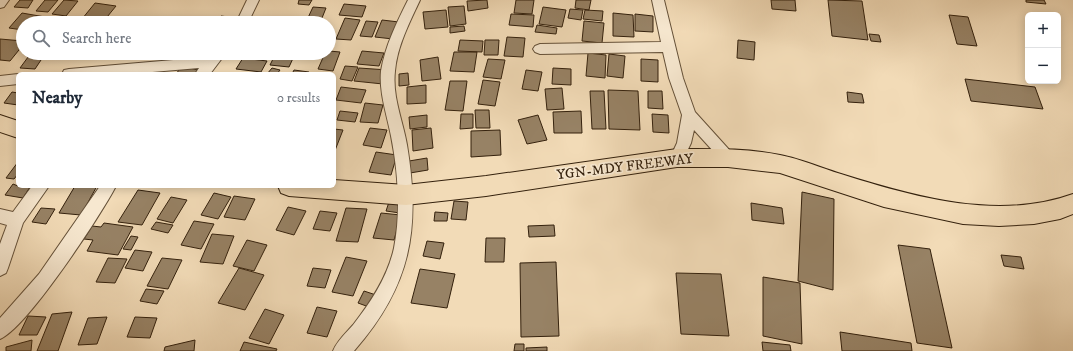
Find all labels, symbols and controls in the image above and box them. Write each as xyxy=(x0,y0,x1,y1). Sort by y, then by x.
map controls xyxy=(1025,12,1061,84)
button: + xyxy=(1025,12,1061,48)
search box xyxy=(16,16,336,60)
icon: search xyxy=(30,27,52,49)
text: Search here xyxy=(62,29,131,48)
button: − xyxy=(1025,48,1061,84)
text: Nearby xyxy=(32,87,82,109)
text: 0 results xyxy=(277,90,320,106)
street label: YGN-MDY FREEWAY xyxy=(556,150,695,184)

